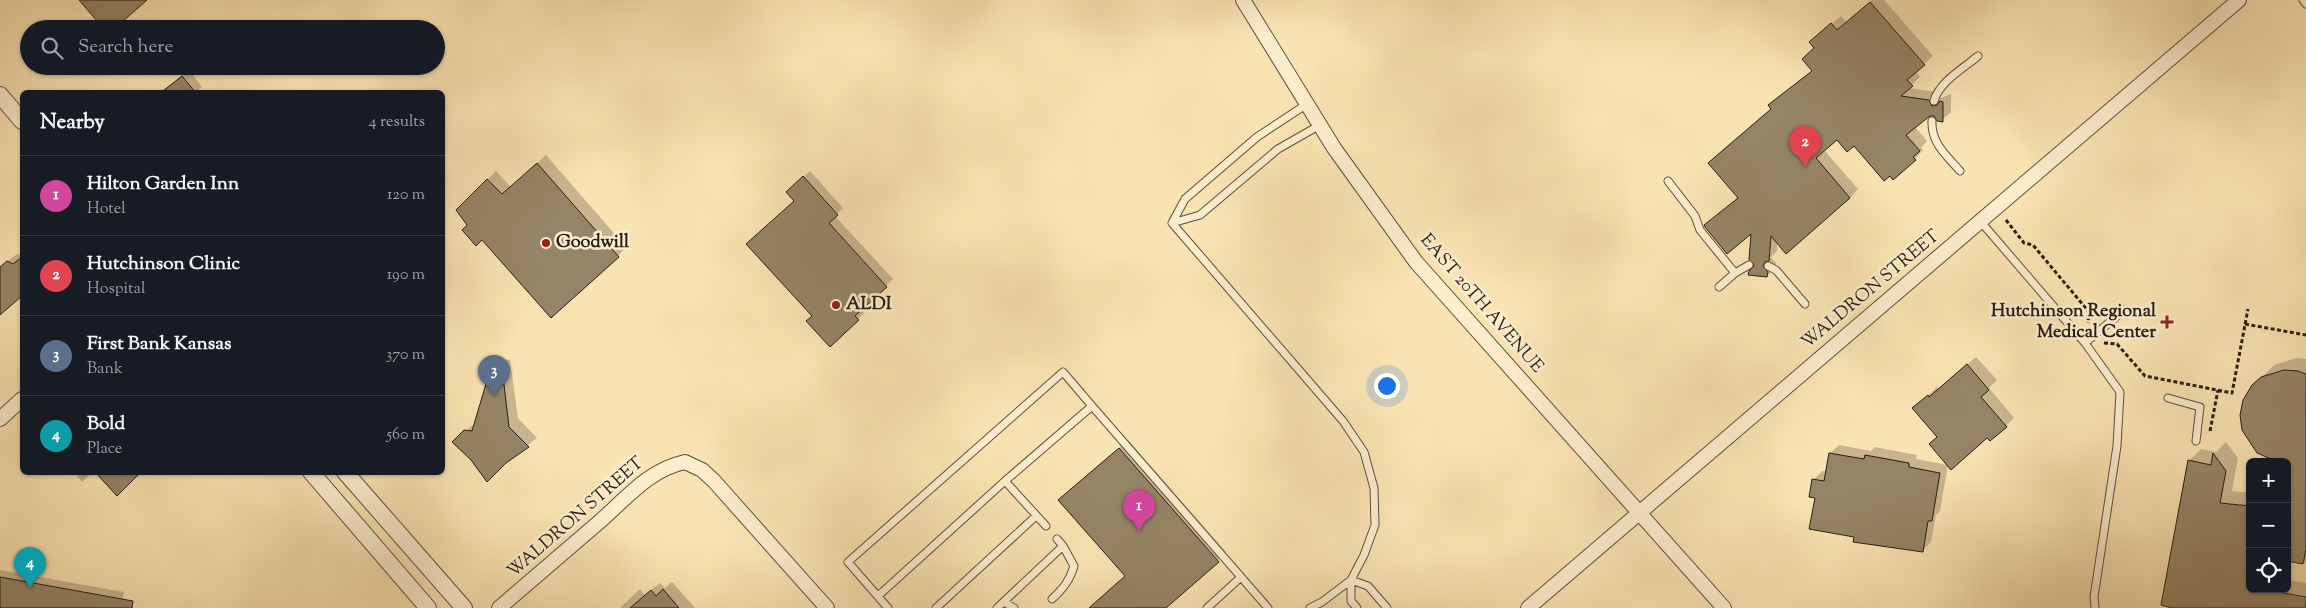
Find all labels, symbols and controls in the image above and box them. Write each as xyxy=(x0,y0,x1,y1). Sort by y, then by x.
search box xyxy=(20,20,445,75)
icon: search xyxy=(38,34,66,62)
text: Search here xyxy=(78,34,173,61)
text: Nearby xyxy=(40,108,105,138)
text: 4 results xyxy=(369,111,425,134)
pin: 2 xyxy=(1789,126,1821,167)
text: Hilton Garden Inn xyxy=(87,171,239,198)
text: 1 xyxy=(53,184,59,207)
text: 120 m xyxy=(387,184,425,207)
text: Hotel xyxy=(87,198,126,221)
street label: WALDRON STREET xyxy=(1796,224,1946,356)
street label: EAST 20TH AVENUE xyxy=(1413,229,1549,379)
place label: Goodwill xyxy=(556,230,630,256)
marker: Goodwill xyxy=(540,237,552,249)
text: Hutchinson Clinic xyxy=(87,251,240,278)
text: 2 xyxy=(52,264,60,287)
text: 190 m xyxy=(387,264,425,287)
text: Hospital xyxy=(87,278,145,301)
place label: ALDI xyxy=(846,292,892,318)
marker: ALDI xyxy=(830,299,842,311)
place label: Hutchinson Regional Medical Center xyxy=(1991,299,2157,346)
marker: Hutchinson Regional Medical Center xyxy=(2160,315,2174,329)
text: First Bank Kansas xyxy=(87,331,231,358)
text: 3 xyxy=(53,344,59,367)
text: 370 m xyxy=(386,344,425,367)
pin: 3 xyxy=(478,355,510,396)
text: Bank xyxy=(87,358,123,381)
your location xyxy=(1374,373,1400,399)
text: Bold xyxy=(87,411,125,438)
text: 4 xyxy=(52,424,60,447)
text: 560 m xyxy=(386,424,425,447)
text: Place xyxy=(87,438,122,461)
street label: WALDRON STREET xyxy=(502,451,650,585)
map controls xyxy=(2246,458,2291,593)
button: + xyxy=(2246,458,2291,503)
pin: 1 xyxy=(1123,490,1155,531)
button: − xyxy=(2246,503,2291,548)
pin: 4 xyxy=(14,547,46,588)
button: locate xyxy=(2246,548,2291,593)

